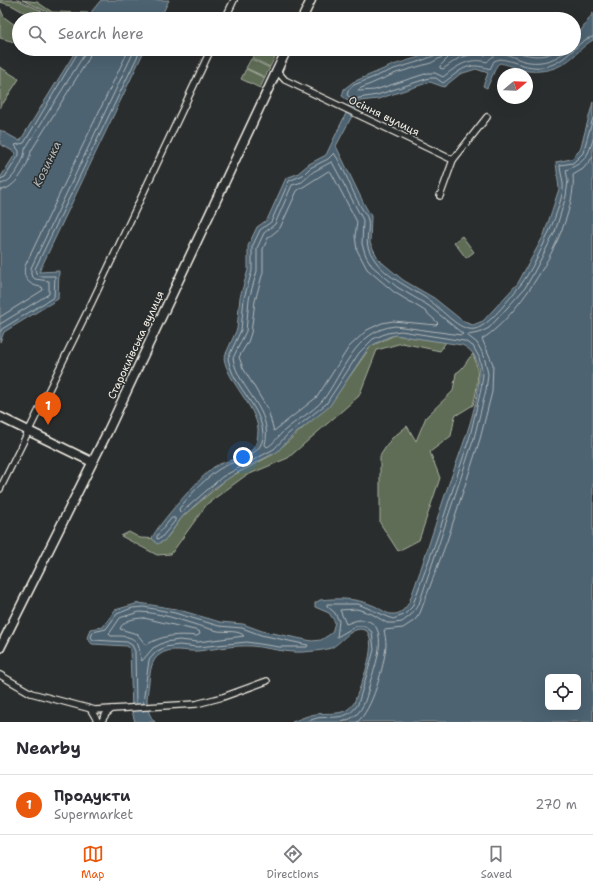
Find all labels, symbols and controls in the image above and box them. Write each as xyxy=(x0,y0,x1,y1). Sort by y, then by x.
search box xyxy=(12,12,581,56)
icon: search xyxy=(26,23,48,45)
text: Search here xyxy=(58,24,144,44)
north arrow xyxy=(497,68,533,104)
street label: Осіння вулиця xyxy=(346,92,422,140)
water label: Козинка xyxy=(29,138,65,190)
street label: Старокиївська вулиця xyxy=(104,288,168,402)
pin: 1 xyxy=(35,392,61,425)
your location xyxy=(233,447,253,467)
map controls xyxy=(545,674,581,710)
button: locate xyxy=(545,674,581,710)
text: Nearby xyxy=(16,737,81,759)
text: Продукти xyxy=(54,786,130,806)
text: 1 xyxy=(26,796,32,813)
text: 270 m xyxy=(535,796,577,813)
text: Supermarket xyxy=(54,806,133,823)
tab: Map xyxy=(81,843,105,882)
tab: Directions xyxy=(266,843,319,882)
tab: Saved xyxy=(481,843,512,882)

